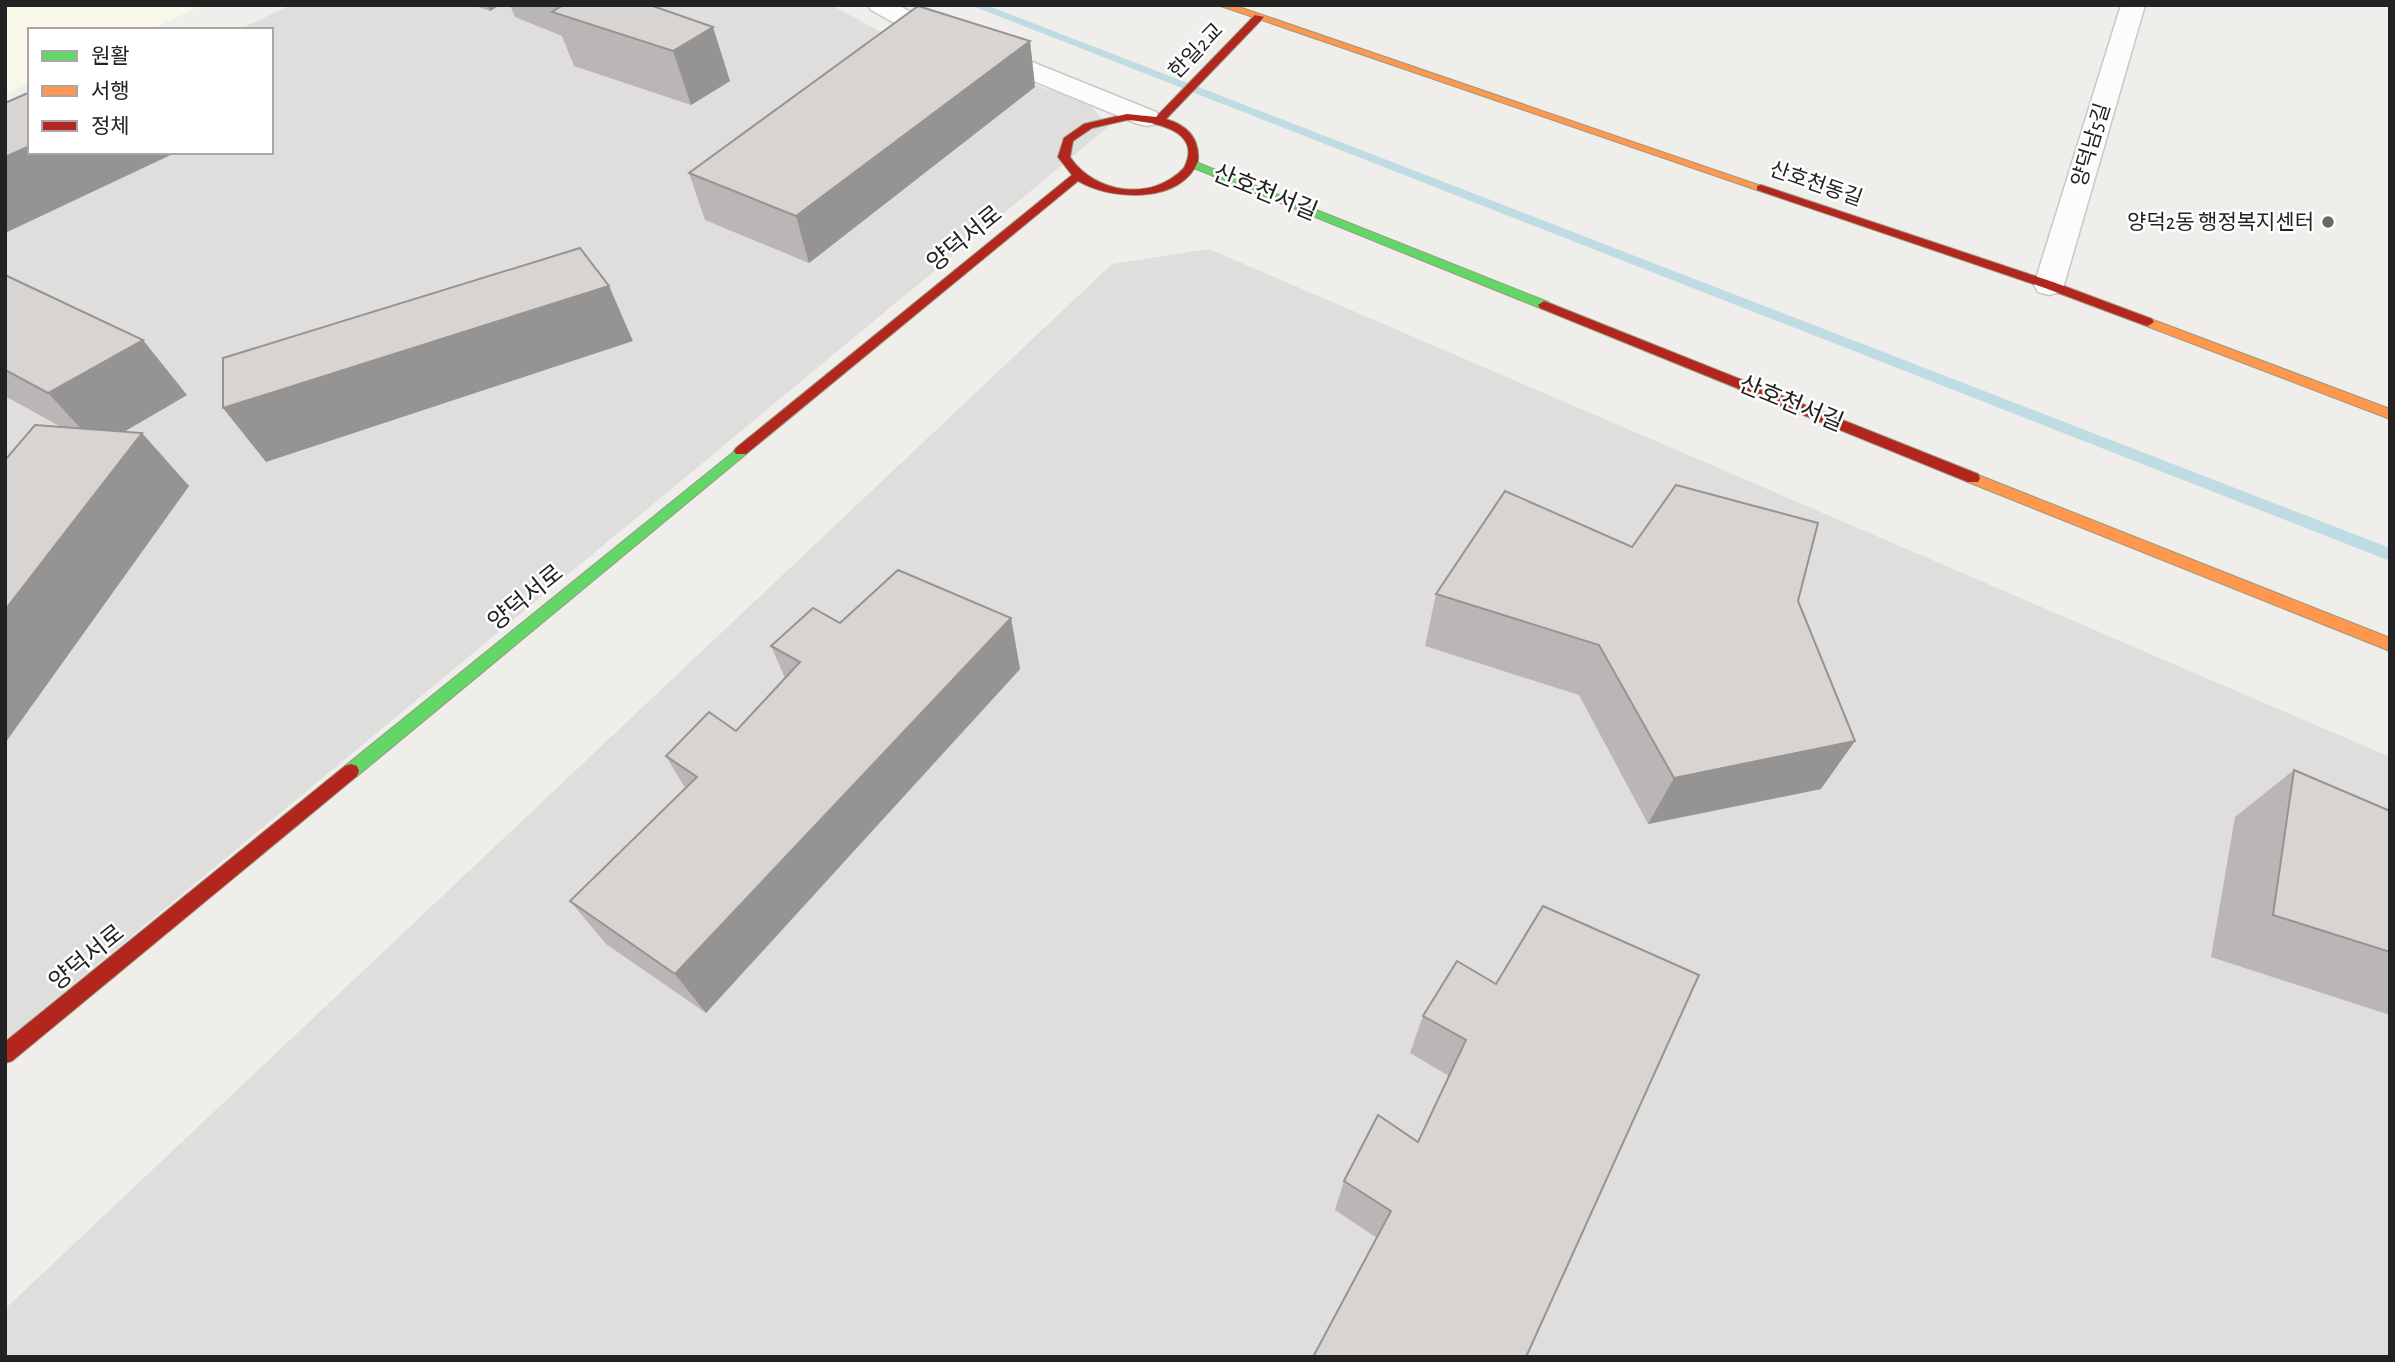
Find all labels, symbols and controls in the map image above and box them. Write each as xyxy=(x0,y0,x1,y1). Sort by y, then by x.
street label: 한일2교 xyxy=(1164,19,1227,83)
legend xyxy=(28,28,273,154)
text: 원활 xyxy=(91,45,130,67)
text: 서행 xyxy=(91,80,130,102)
street label: 양덕남5길 xyxy=(2067,100,2114,189)
text: 정체 xyxy=(91,115,130,137)
street label: 산호천동길 xyxy=(1767,157,1865,210)
street label: 산호천서길 xyxy=(1209,160,1321,225)
street label: 양덕서로 xyxy=(922,201,1007,276)
place label: 양덕2동 행정복지센터 xyxy=(2127,211,2314,233)
marker: 양덕2동 행정복지센터 xyxy=(2320,214,2336,230)
street label: 산호천서길 xyxy=(1735,371,1847,436)
street label: 양덕서로 xyxy=(483,560,568,635)
street label: 양덕서로 xyxy=(44,920,129,995)

